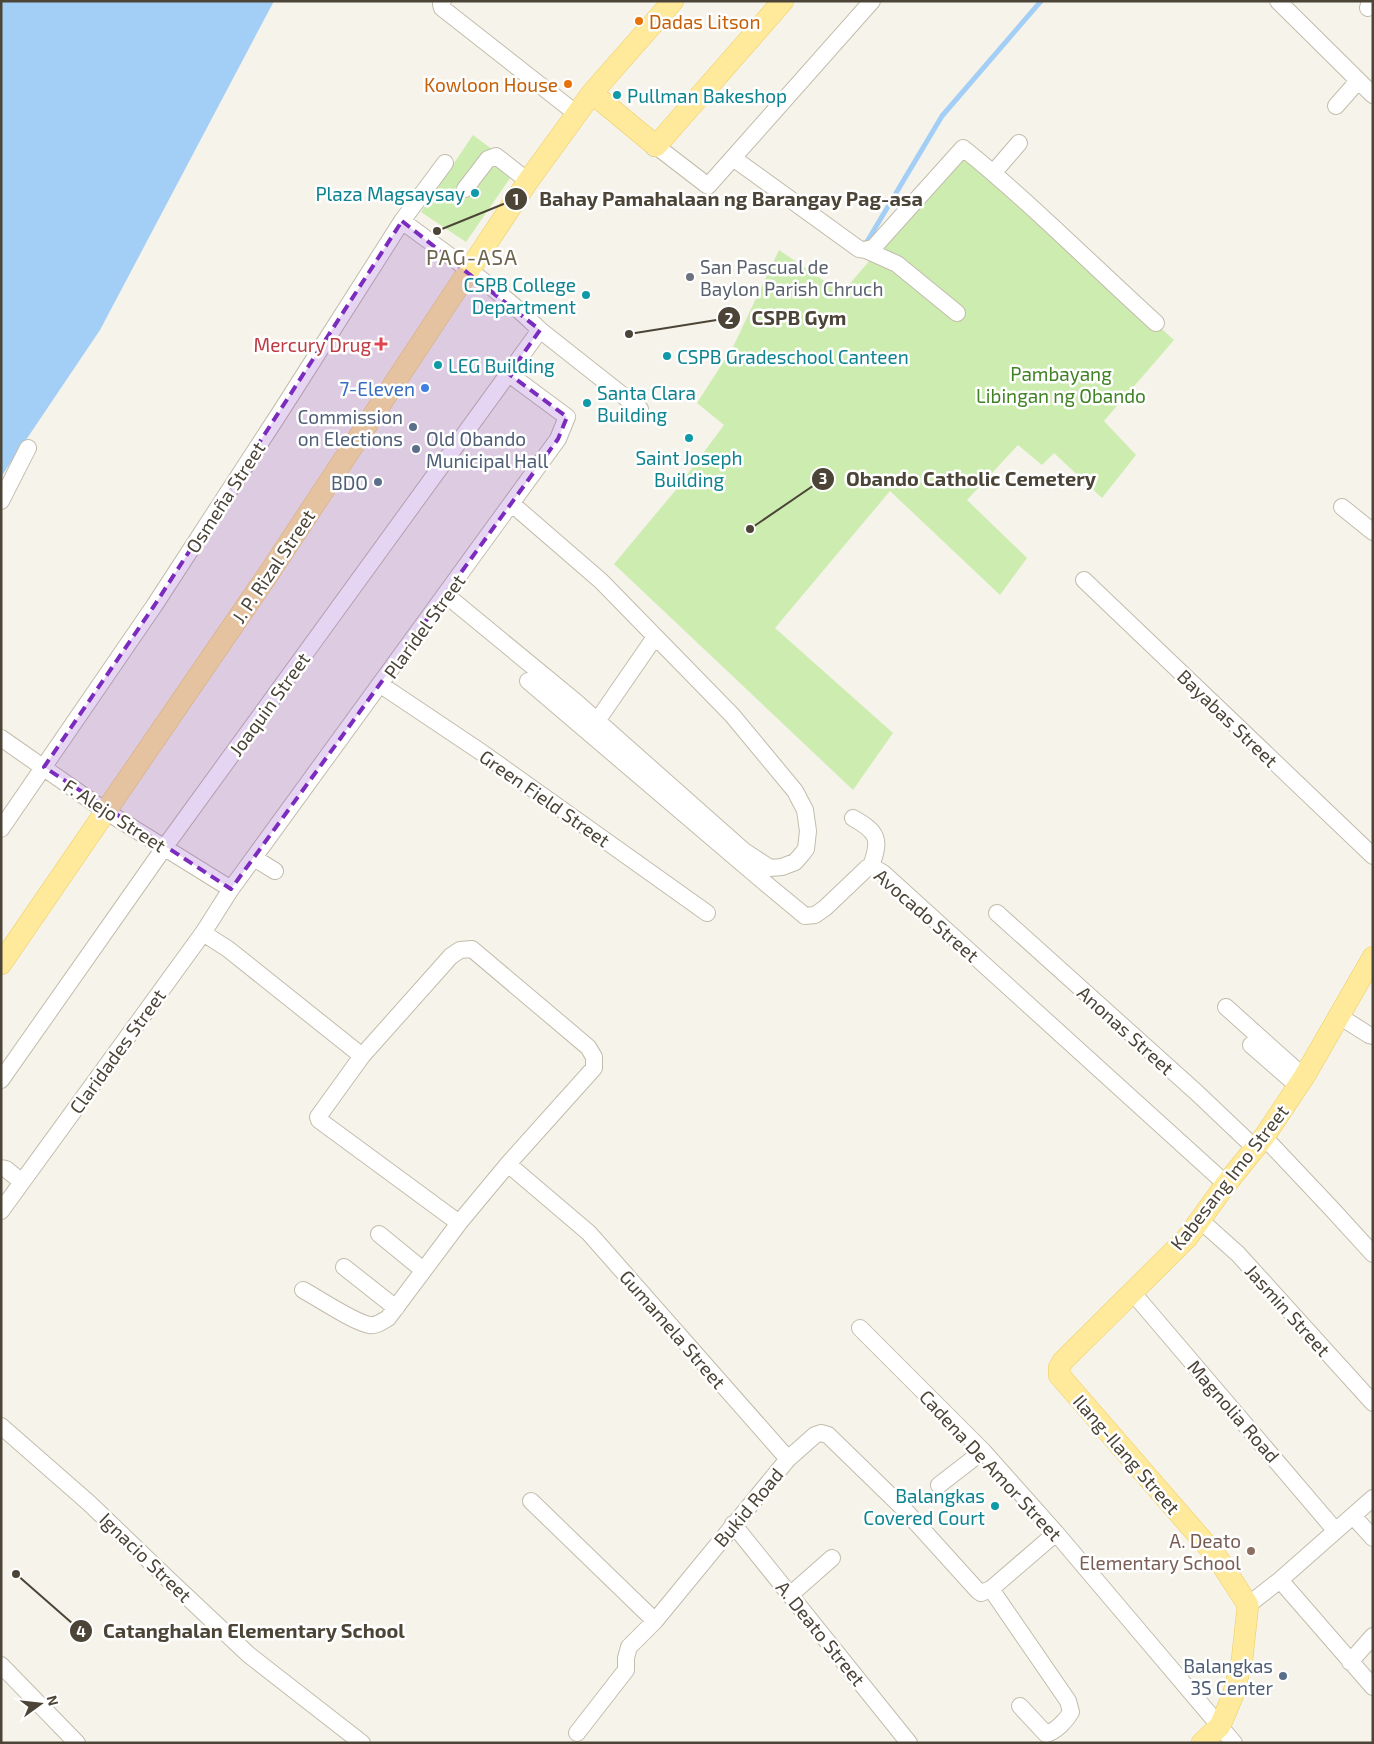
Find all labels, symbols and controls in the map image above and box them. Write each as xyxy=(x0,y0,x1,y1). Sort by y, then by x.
place label: Dadas Litson xyxy=(649,10,760,33)
marker: Dadas Litson xyxy=(633,15,645,27)
place label: Kowloon House xyxy=(424,73,558,96)
marker: Kowloon House xyxy=(562,78,574,90)
place label: Pullman Bakeshop xyxy=(627,84,787,107)
marker: Pullman Bakeshop xyxy=(611,89,623,101)
place label: Plaza Magsaysay xyxy=(315,182,465,205)
callout: Bahay Pamahalaan ng Barangay Pag-asa xyxy=(504,182,933,217)
text: Bahay Pamahalaan ng Barangay Pag-asa xyxy=(539,186,923,211)
marker: Plaza Magsaysay xyxy=(469,187,481,199)
text: 1 xyxy=(513,190,519,208)
district label: PAG-ASA xyxy=(426,244,518,269)
place label: San Pascual de Baylon Parish Chruch xyxy=(700,255,883,300)
marker: San Pascual de Baylon Parish Chruch xyxy=(684,271,696,283)
place label: CSPB College Department xyxy=(463,273,576,318)
marker: CSPB College Department xyxy=(580,289,592,301)
callout: CSPB Gym xyxy=(716,301,856,336)
text: CSPB Gym xyxy=(752,305,846,330)
text: 2 xyxy=(725,309,734,327)
place label: Mercury Drug xyxy=(253,333,371,356)
marker: Mercury Drug xyxy=(375,338,387,350)
place label: CSPB Gradeschool Canteen xyxy=(677,345,909,368)
marker: CSPB Gradeschool Canteen xyxy=(661,350,673,362)
place label: LEG Building xyxy=(448,354,555,377)
marker: LEG Building xyxy=(432,359,444,371)
park label: Pambayang Libingan ng Obando xyxy=(976,362,1146,407)
place label: 7-Eleven xyxy=(340,377,415,400)
place label: Santa Clara Building xyxy=(597,381,696,426)
marker: 7-Eleven xyxy=(419,382,431,394)
marker: Santa Clara Building xyxy=(581,397,593,409)
place label: Commission on Elections xyxy=(298,405,403,450)
marker: Commission on Elections xyxy=(407,421,419,433)
place label: Old Obando Municipal Hall xyxy=(426,427,549,472)
marker: Saint Joseph Building xyxy=(683,432,695,444)
street label: Osmeña Street xyxy=(181,437,269,557)
marker: Old Obando Municipal Hall xyxy=(410,443,422,455)
place label: Saint Joseph Building xyxy=(635,446,743,491)
callout: Obando Catholic Cemetery xyxy=(811,462,1106,497)
text: Obando Catholic Cemetery xyxy=(846,466,1097,491)
text: 3 xyxy=(819,469,827,487)
place label: BDO xyxy=(331,471,368,494)
marker: BDO xyxy=(372,476,384,488)
street label: J. P. Rizal Street xyxy=(227,505,319,627)
street label: Plaridel Street xyxy=(379,570,469,682)
street label: Joaquin Street xyxy=(224,648,314,760)
street label: Bayabas Street xyxy=(1173,664,1283,772)
street label: Green Field Street xyxy=(475,744,615,852)
street label: F. Alejo Street xyxy=(60,773,170,857)
street label: Avocado Street xyxy=(870,863,984,967)
street label: Anonas Street xyxy=(1073,981,1179,1079)
street label: Claridades Street xyxy=(64,984,170,1118)
street label: Kabesang Imo Street xyxy=(1165,1100,1293,1254)
street label: Jasmin Street xyxy=(1241,1259,1335,1361)
street label: Gumamela Street xyxy=(615,1265,731,1393)
street label: Magnolia Road xyxy=(1183,1355,1285,1467)
street label: Cadena De Amor Street xyxy=(915,1385,1067,1545)
street label: Ilang-Ilang Street xyxy=(1069,1389,1185,1519)
street label: Bukid Road xyxy=(708,1463,788,1551)
place label: Balangkas Covered Court xyxy=(863,1484,985,1529)
marker: Balangkas Covered Court xyxy=(989,1500,1001,1512)
street label: Ignacio Street xyxy=(95,1507,197,1607)
place label: A. Deato Elementary School xyxy=(1079,1529,1241,1574)
marker: A. Deato Elementary School xyxy=(1245,1545,1257,1557)
street label: A. Deato Street xyxy=(772,1576,870,1690)
callout: Catanghalan Elementary School xyxy=(68,1614,415,1649)
text: Catanghalan Elementary School xyxy=(103,1618,405,1643)
text: 4 xyxy=(76,1622,86,1640)
place label: Balangkas 3S Center xyxy=(1183,1654,1273,1699)
marker: Balangkas 3S Center xyxy=(1277,1670,1289,1682)
north arrow xyxy=(15,1679,65,1729)
text: N xyxy=(44,1693,63,1708)

